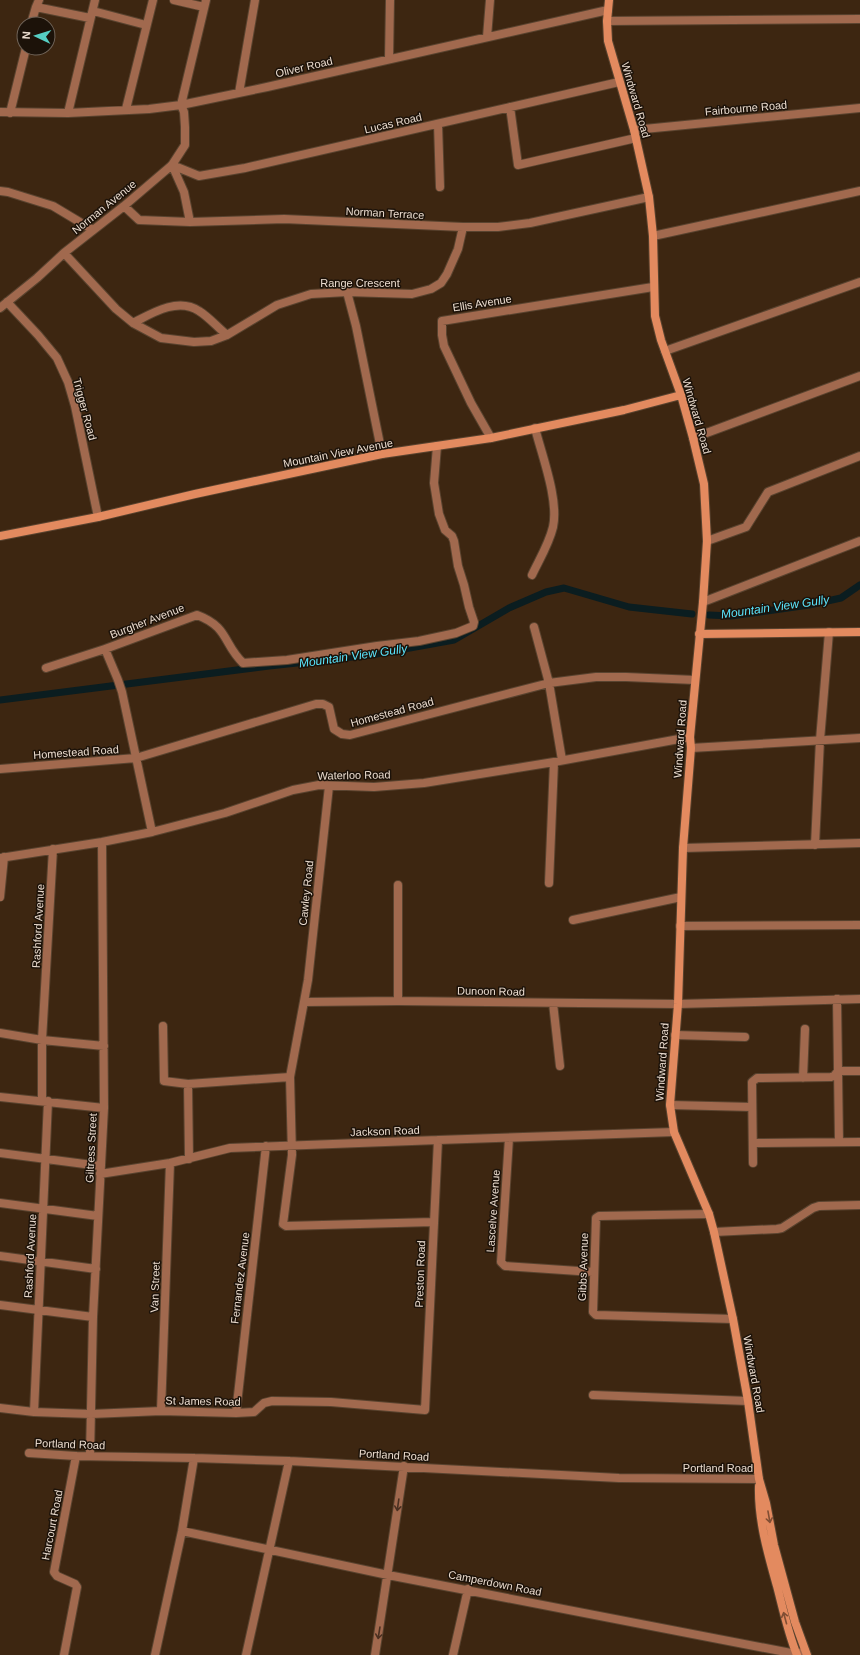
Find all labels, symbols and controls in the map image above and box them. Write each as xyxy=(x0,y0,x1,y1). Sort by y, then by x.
north arrow xyxy=(16,16,56,56)
text: N xyxy=(20,31,32,40)
street label: Oliver Road xyxy=(274,55,334,79)
street label: Windward Road xyxy=(619,61,653,139)
street label: Fairbourne Road xyxy=(704,98,788,118)
street label: Lucas Road xyxy=(363,111,423,135)
street label: Norman Avenue xyxy=(70,178,138,236)
street label: Norman Terrace xyxy=(345,205,425,221)
street label: Range Crescent xyxy=(320,277,400,289)
street label: Ellis Avenue xyxy=(452,292,512,314)
street label: Trigger Road xyxy=(71,377,99,441)
street label: Windward Road xyxy=(680,377,714,455)
street label: Mountain View Avenue xyxy=(282,436,394,470)
water label: Mountain View Gully xyxy=(720,592,831,622)
street label: Burgher Avenue xyxy=(108,601,186,641)
water label: Mountain View Gully xyxy=(298,641,409,671)
street label: Homestead Road xyxy=(349,695,435,729)
street label: Windward Road xyxy=(671,700,689,778)
street label: Homestead Road xyxy=(33,743,119,761)
street label: Waterloo Road xyxy=(317,768,391,782)
street label: Cawley Road xyxy=(297,860,315,926)
street label: Rashford Avenue xyxy=(30,884,46,968)
street label: Dunoon Road xyxy=(457,984,525,998)
street label: Windward Road xyxy=(653,1023,671,1101)
street label: Giltress Street xyxy=(83,1113,99,1183)
street label: Jackson Road xyxy=(350,1124,420,1138)
street label: Lascelve Avenue xyxy=(484,1169,502,1253)
street label: Rashford Avenue xyxy=(22,1214,38,1298)
street label: Fernandez Avenue xyxy=(228,1232,252,1324)
street label: Gibbs Avenue xyxy=(576,1233,590,1301)
street label: Preston Road xyxy=(413,1240,427,1308)
street label: Van Street xyxy=(148,1261,162,1313)
street label: Windward Road xyxy=(741,1334,767,1414)
street label: St James Road xyxy=(165,1394,241,1408)
street label: Portland Road xyxy=(35,1437,105,1451)
street label: Portland Road xyxy=(359,1447,429,1463)
street label: Portland Road xyxy=(683,1462,753,1474)
street label: Harcourt Road xyxy=(39,1489,65,1561)
one-way arrow xyxy=(394,1498,402,1511)
one-way arrow xyxy=(765,1510,773,1523)
street label: Camperdown Road xyxy=(447,1568,543,1598)
one-way arrow xyxy=(781,1612,788,1625)
one-way arrow xyxy=(374,1626,382,1639)

